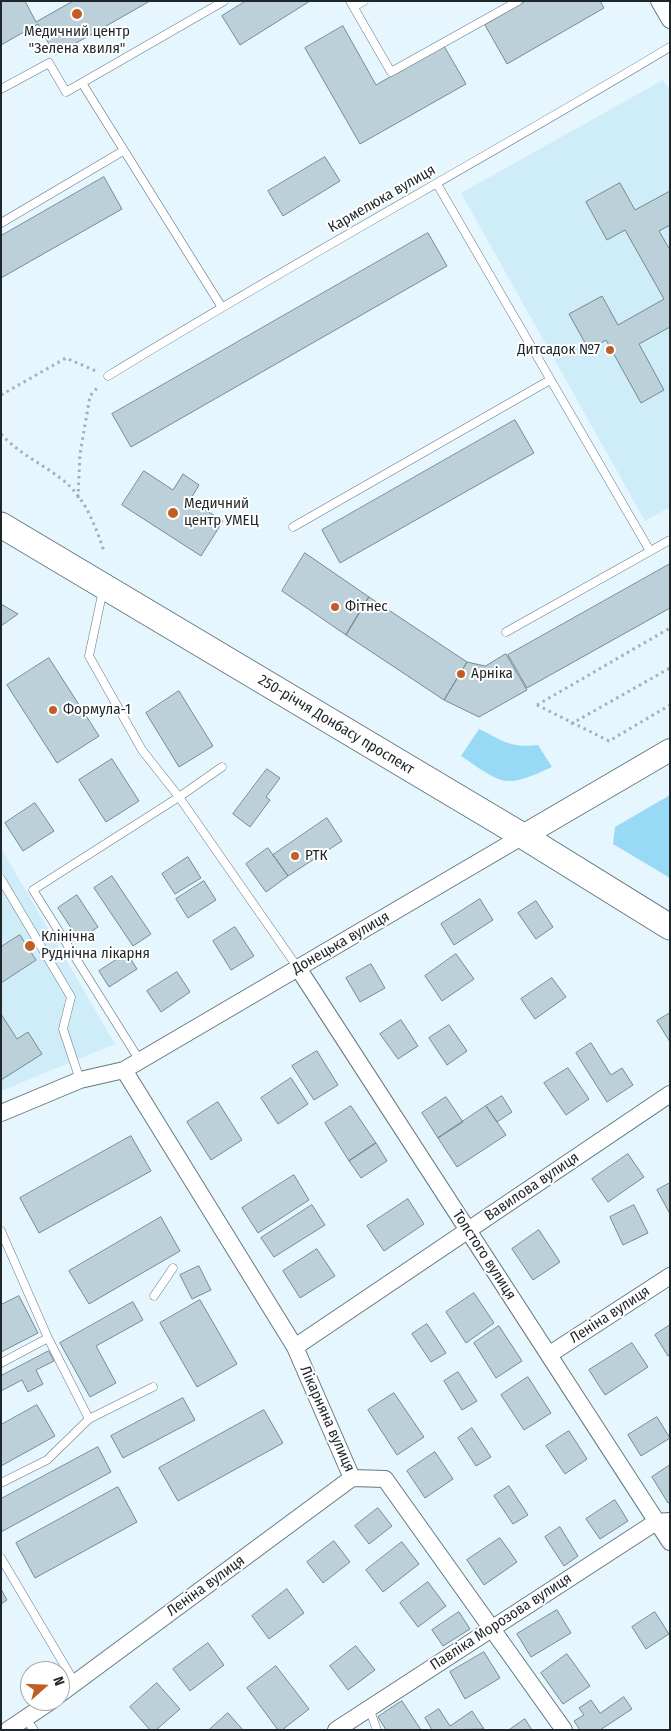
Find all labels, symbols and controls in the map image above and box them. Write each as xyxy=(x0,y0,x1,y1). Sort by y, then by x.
marker: Медичний центр "Зелена хвиля" xyxy=(70,7,84,21)
place label: Медичний центр "Зелена хвиля" xyxy=(24,23,130,58)
street label: Кармелюка вулиця xyxy=(325,161,439,237)
place label: Дитсадок №7 xyxy=(517,341,600,359)
marker: Дитсадок №7 xyxy=(604,344,616,356)
place label: Медичний центр УМЕЦ xyxy=(184,495,259,530)
marker: Медичний центр УМЕЦ xyxy=(166,506,180,520)
place label: Фітнес xyxy=(345,598,388,616)
marker: Фітнес xyxy=(329,601,341,613)
place label: Арніка xyxy=(471,665,513,683)
marker: Арніка xyxy=(455,668,467,680)
street label: 250-річчя Донбасу проспект xyxy=(255,671,417,779)
place label: Формула-1 xyxy=(63,701,131,719)
marker: Формула-1 xyxy=(47,704,59,716)
place label: РТК xyxy=(305,847,327,865)
marker: РТК xyxy=(289,850,301,862)
street label: Донецька вулиця xyxy=(289,908,393,978)
place label: Клінічна Руднічна лікарня xyxy=(41,928,150,963)
marker: Клінічна Руднічна лікарня xyxy=(23,939,37,953)
street label: Вавилова вулиця xyxy=(481,1149,583,1225)
street label: Толстого вулиця xyxy=(448,1207,520,1303)
street label: Леніна вулиця xyxy=(567,1282,653,1348)
street label: Лікарняна вулиця xyxy=(296,1363,358,1475)
street label: Леніна вулиця xyxy=(164,1552,248,1620)
street label: Павліка Морозова вулиця xyxy=(427,1570,575,1674)
north arrow xyxy=(20,1661,70,1711)
text: N xyxy=(49,1674,68,1688)

